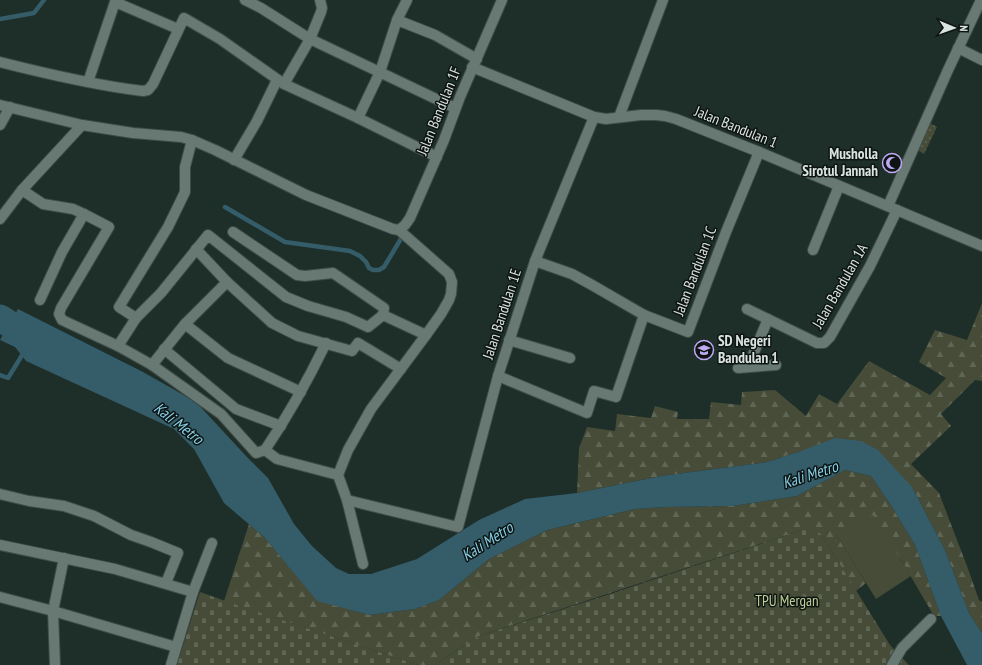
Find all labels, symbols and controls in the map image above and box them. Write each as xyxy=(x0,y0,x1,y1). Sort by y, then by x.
north arrow xyxy=(934,8,974,48)
text: N xyxy=(957,25,971,32)
street label: Jalan Bandulan 1F xyxy=(412,64,465,159)
street label: Jalan Bandulan 1 xyxy=(691,101,780,152)
place label: Musholla Sirotul Jannah xyxy=(802,144,878,180)
mosque icon: Musholla Sirotul Jannah xyxy=(881,152,903,174)
street label: Jalan Bandulan 1C xyxy=(668,223,720,319)
street label: Jalan Bandulan 1A xyxy=(807,239,872,332)
street label: Jalan Bandulan 1E xyxy=(478,266,525,362)
place label: SD Negeri Bandulan 1 xyxy=(718,331,778,367)
school or university icon: SD Negeri Bandulan 1 xyxy=(693,339,715,361)
water label: Kali Metro xyxy=(150,398,208,449)
water label: Kali Metro xyxy=(780,455,841,492)
water label: Kali Metro xyxy=(458,516,517,565)
park label: TPU Mergan xyxy=(755,591,819,610)

